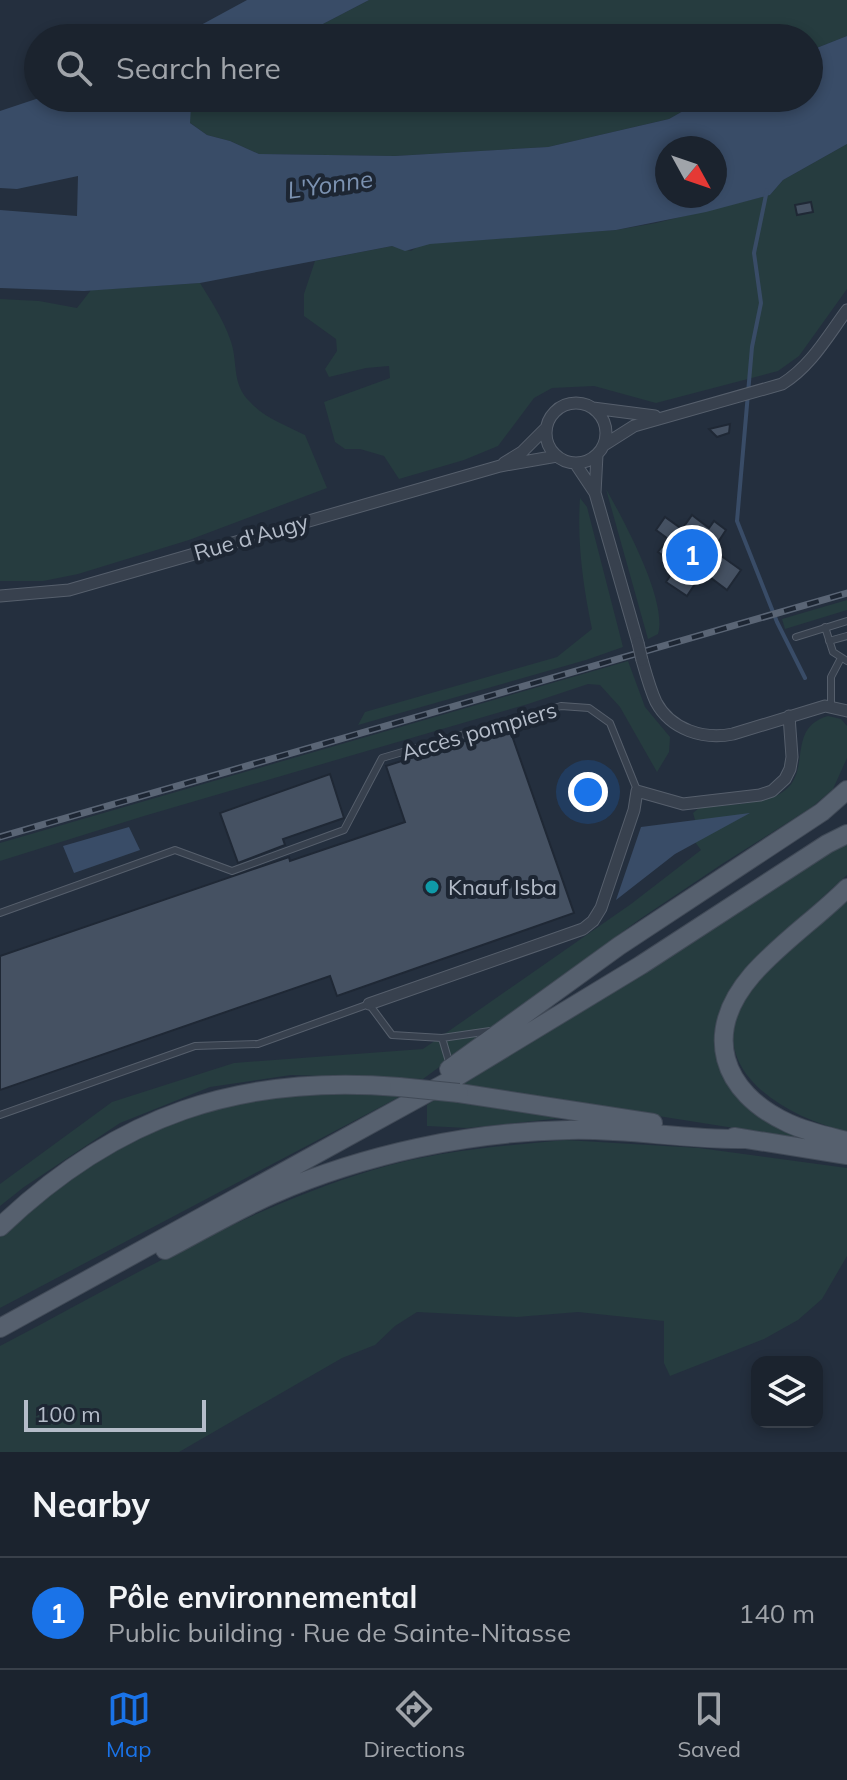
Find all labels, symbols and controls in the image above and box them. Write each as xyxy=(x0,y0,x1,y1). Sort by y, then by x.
search box xyxy=(24,24,823,112)
icon: search xyxy=(52,46,96,90)
text: Search here xyxy=(116,49,281,87)
north arrow xyxy=(655,136,727,208)
water label: L'Yonne xyxy=(285,163,375,205)
street label: Rue d'Augy xyxy=(191,507,312,567)
pin: 1 xyxy=(666,525,718,585)
street label: Accès pompiers xyxy=(398,695,560,767)
your location xyxy=(568,772,608,812)
place label: Knauf Isba xyxy=(448,873,557,901)
marker: Knauf Isba xyxy=(423,878,441,896)
map controls xyxy=(751,1356,823,1428)
button: layers xyxy=(751,1356,823,1428)
scale bar xyxy=(24,1396,206,1432)
text: 100 m xyxy=(36,1400,101,1428)
text: Nearby xyxy=(32,1483,150,1526)
text: Pôle environnemental xyxy=(108,1578,417,1616)
text: 1 xyxy=(50,1597,66,1630)
text: 140 m xyxy=(739,1597,815,1630)
text: Public building · Rue de Sainte-Nitasse xyxy=(108,1616,571,1649)
tab: Map xyxy=(106,1687,151,1763)
tab: Directions xyxy=(364,1687,465,1763)
tab: Saved xyxy=(677,1687,741,1763)

